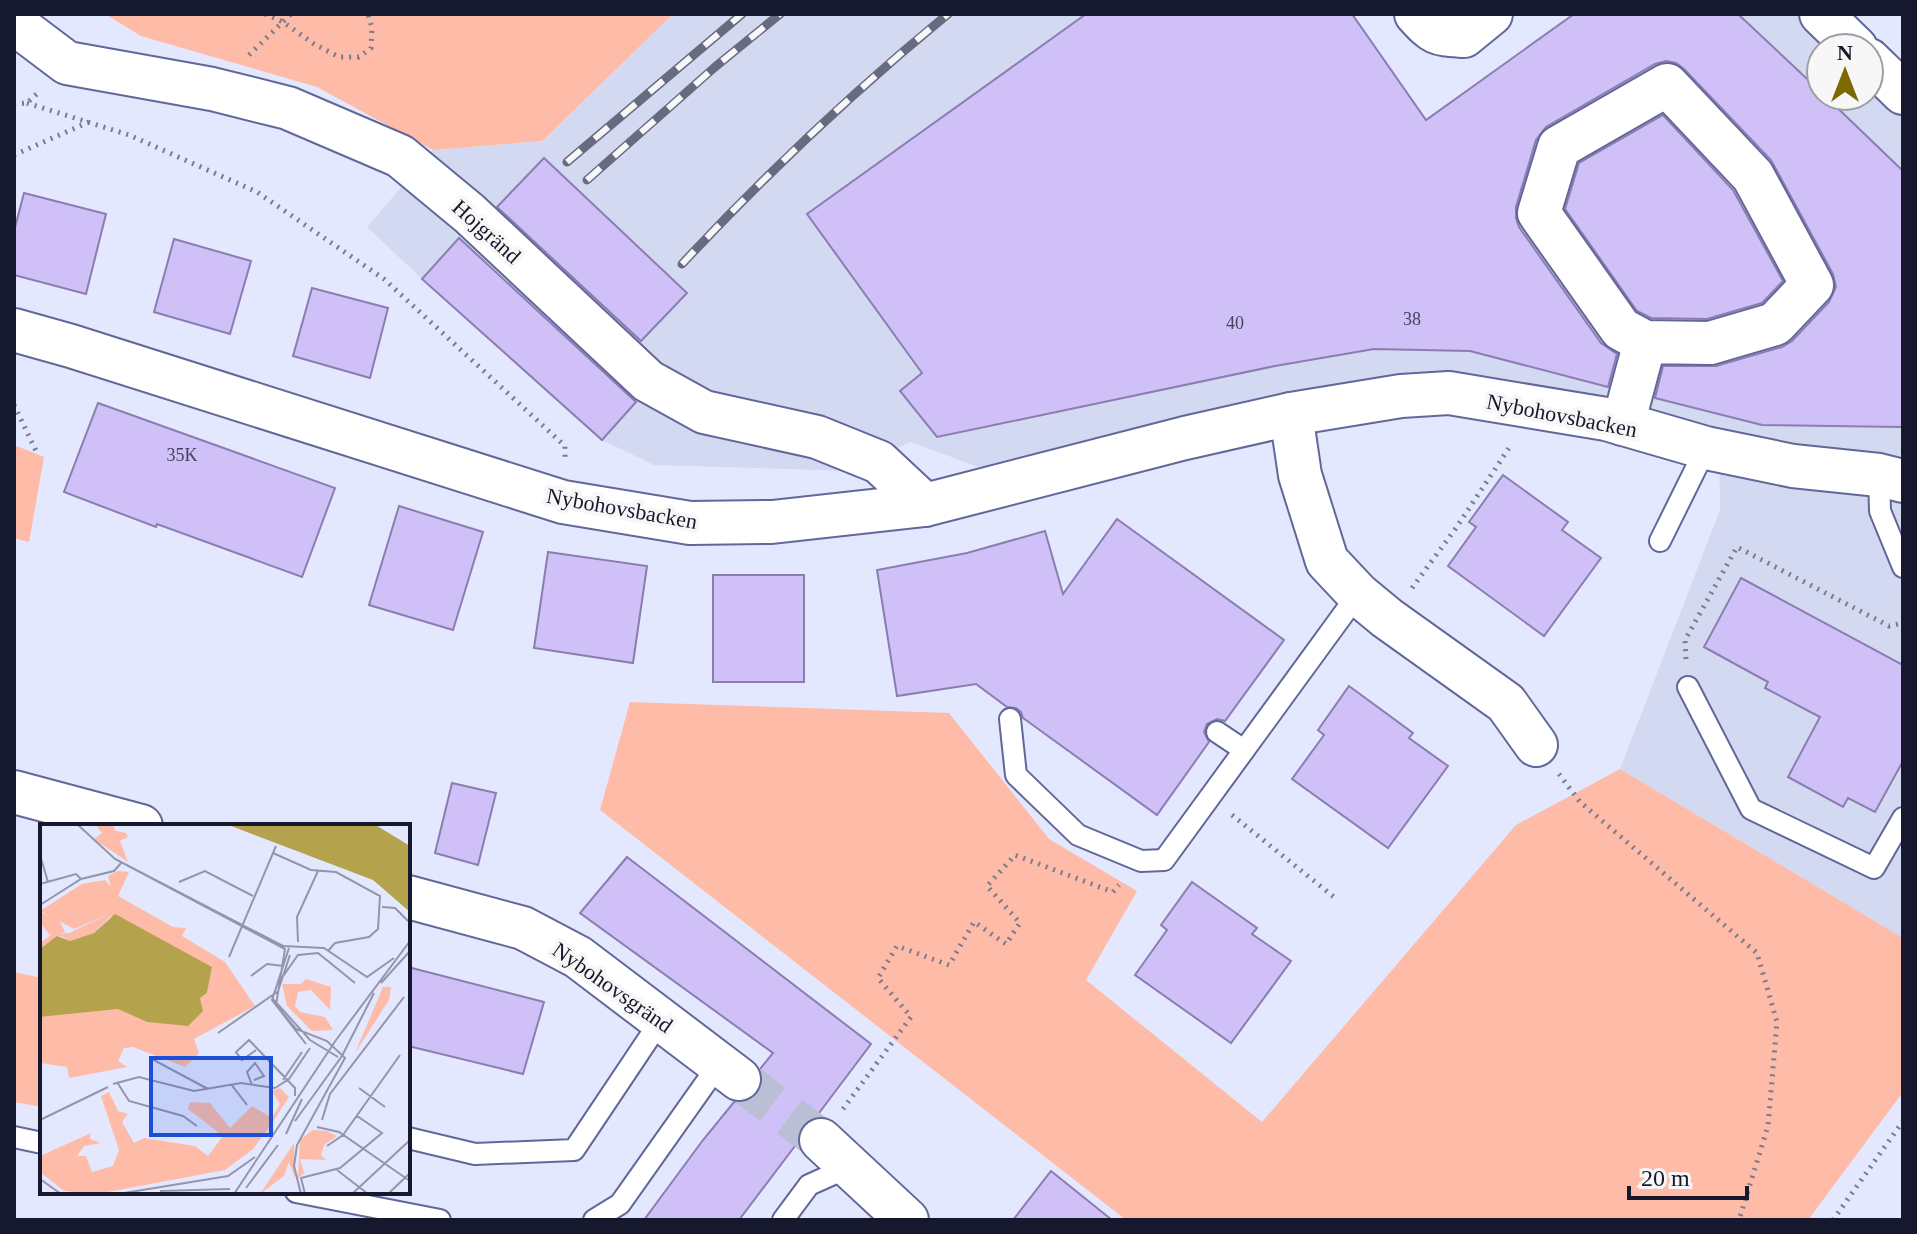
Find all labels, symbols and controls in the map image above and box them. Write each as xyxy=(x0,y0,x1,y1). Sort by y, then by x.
north arrow xyxy=(1805,32,1885,112)
text: N xyxy=(1837,40,1853,65)
street label: Hojgränd xyxy=(447,194,526,268)
house number: 38 xyxy=(1403,309,1421,329)
house number: 40 xyxy=(1226,313,1244,333)
street label: Nybohovsbacken xyxy=(1485,389,1639,442)
house number: 35K xyxy=(167,445,198,465)
street label: Nybohovsbacken xyxy=(545,483,699,534)
inset map xyxy=(40,824,410,1194)
street label: Nybohovsgränd xyxy=(548,937,677,1038)
scale bar xyxy=(1629,1150,1747,1200)
text: 20 m xyxy=(1641,1165,1690,1191)

